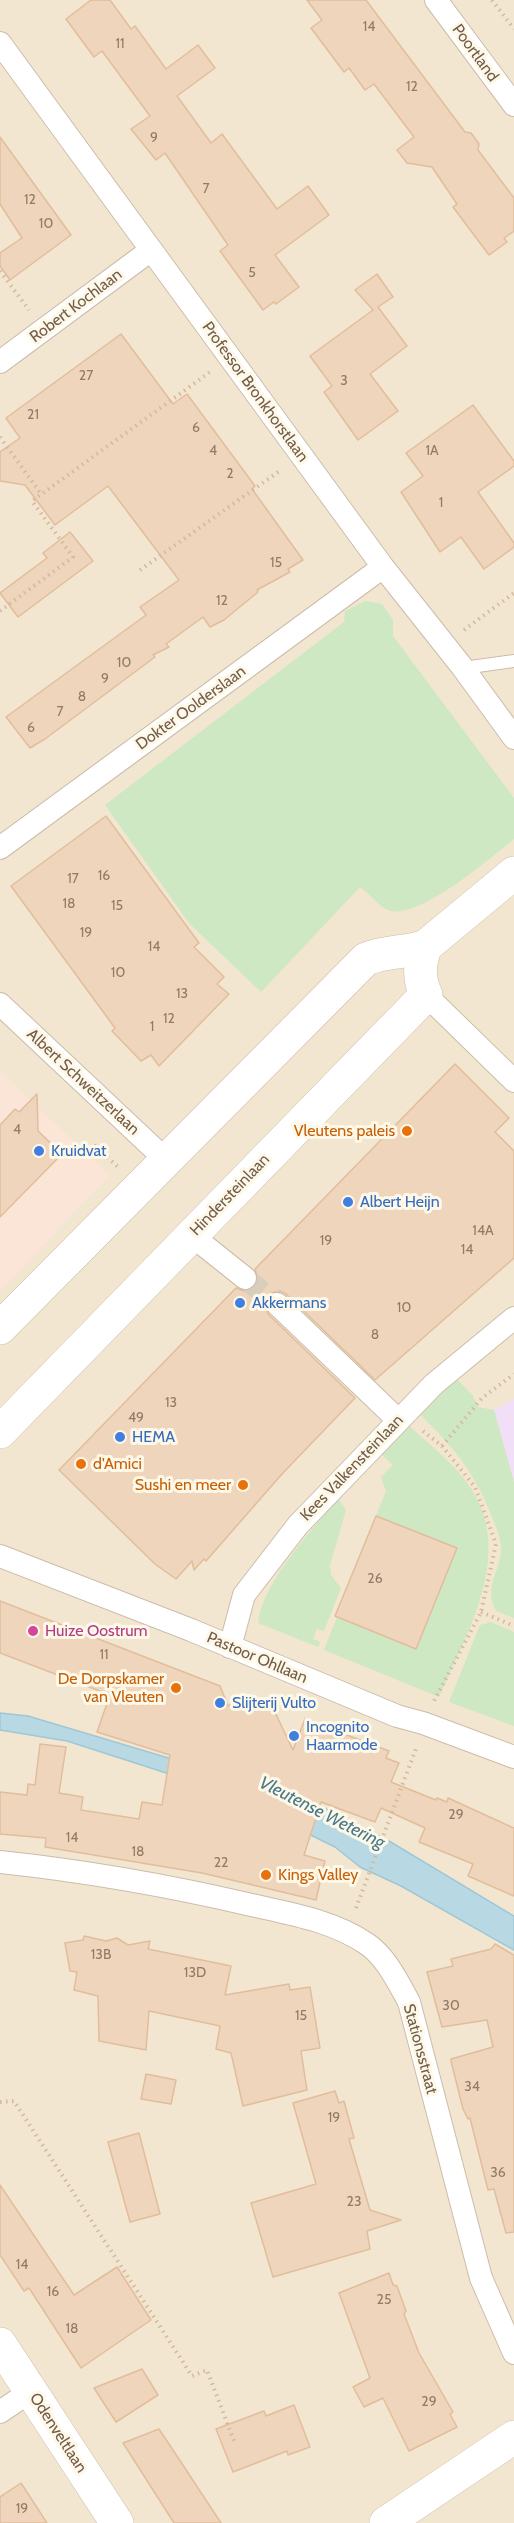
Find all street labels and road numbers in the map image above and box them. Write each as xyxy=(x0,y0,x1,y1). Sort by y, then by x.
street label: Poortland xyxy=(448,21,502,85)
street label: Robert Kochlaan xyxy=(26,265,126,347)
street label: Professor Bronkhorstlaan xyxy=(198,318,312,466)
street label: Dokter Oolderslaan xyxy=(132,662,250,754)
street label: Albert Schweitzerlaan xyxy=(23,1025,143,1139)
street label: Hindersteinlaan xyxy=(186,1150,274,1240)
street label: Kees Valkensteinlaan xyxy=(296,1411,408,1525)
street label: Pastoor Ohllaan xyxy=(204,1628,310,1688)
street label: Stationsstraat xyxy=(399,2002,441,2096)
street label: Odenveltlaan xyxy=(25,2390,91,2476)

